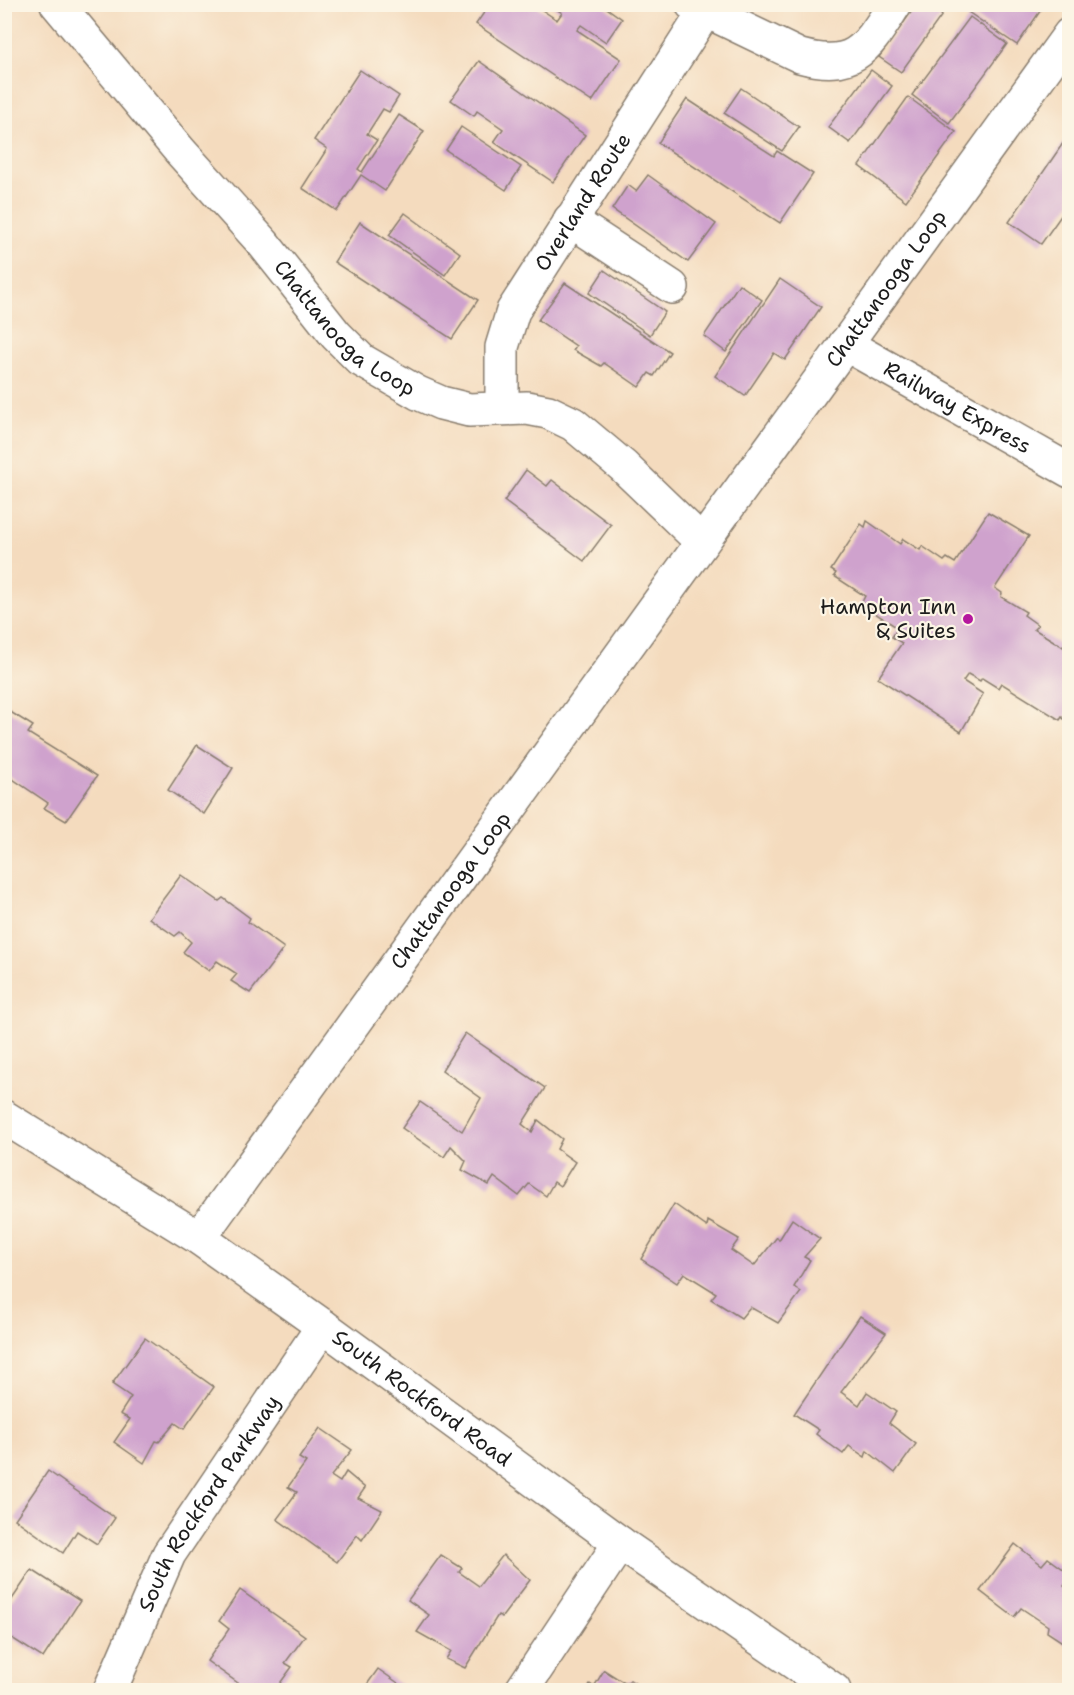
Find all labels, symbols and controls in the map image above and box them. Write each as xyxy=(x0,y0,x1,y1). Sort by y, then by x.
street label: Overland Route xyxy=(528,128,637,277)
street label: Chattanooga Loop xyxy=(819,204,952,373)
street label: Chattanooga Loop xyxy=(268,254,421,403)
street label: Railway Express xyxy=(879,355,1036,460)
place label: Hampton Inn & Suites xyxy=(820,593,956,645)
marker: Hampton Inn & Suites xyxy=(961,612,975,626)
street label: Chattanooga Loop xyxy=(384,806,517,975)
street label: South Rockford Road xyxy=(327,1323,517,1473)
street label: South Rockford Parkway xyxy=(132,1390,286,1616)

